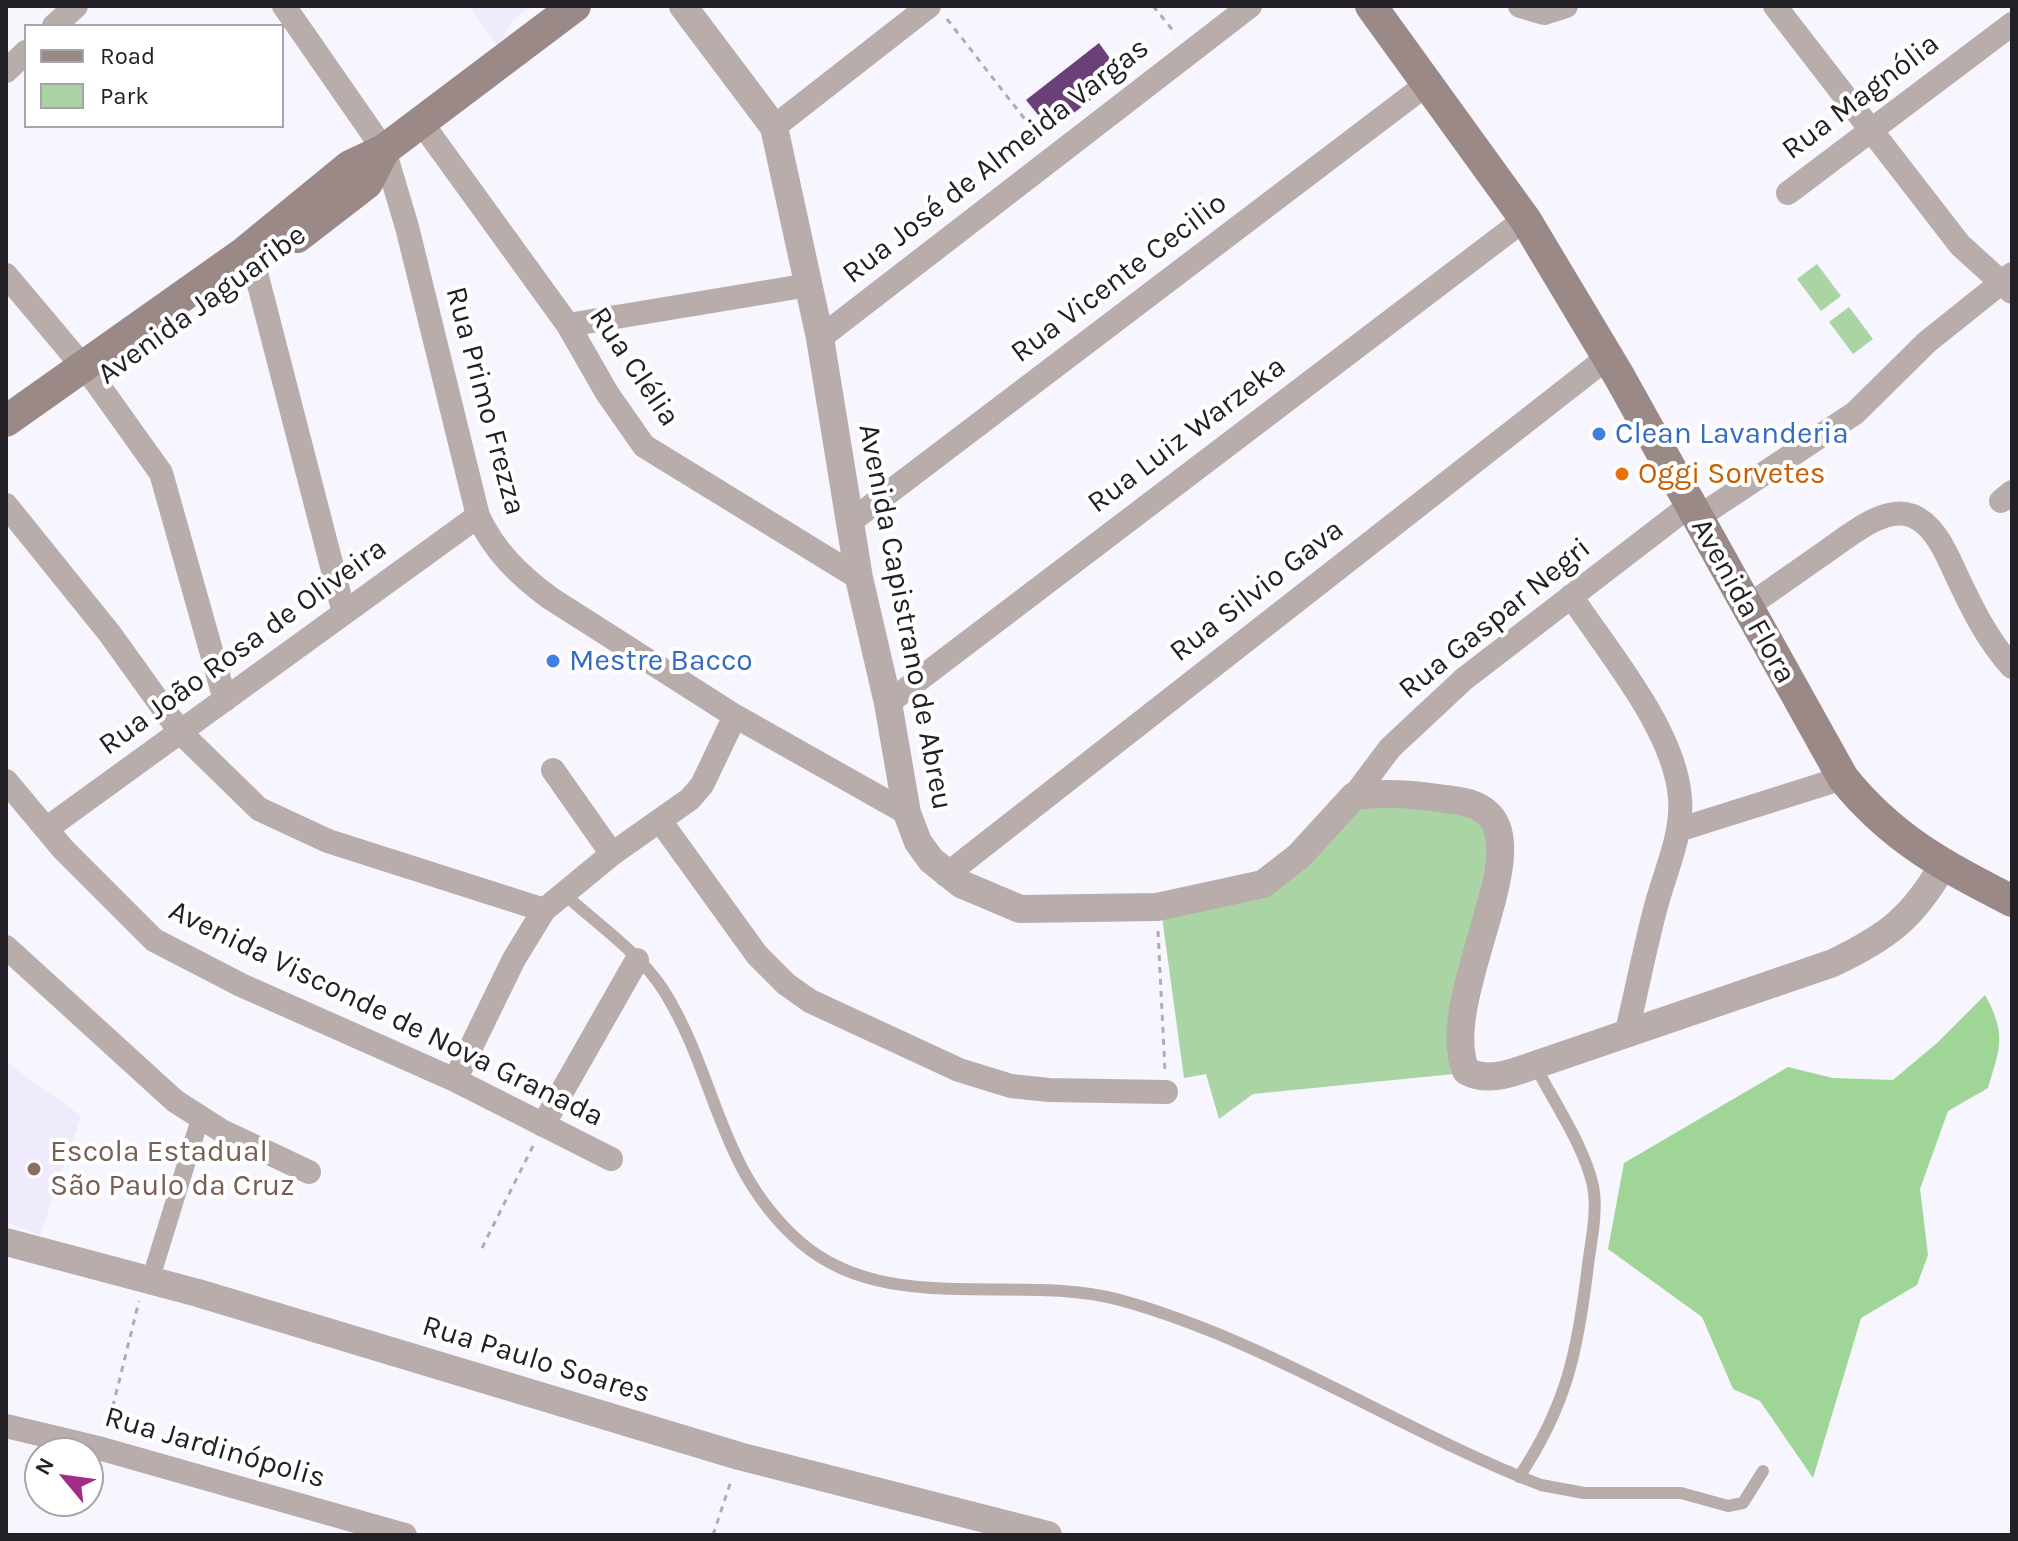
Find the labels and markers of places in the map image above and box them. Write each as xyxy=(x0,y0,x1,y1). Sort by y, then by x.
place label: Clean Lavanderia xyxy=(1615,416,1849,452)
marker: Clean Lavanderia xyxy=(1590,425,1608,443)
place label: Oggi Sorvetes xyxy=(1638,456,1826,492)
marker: Oggi Sorvetes xyxy=(1613,465,1631,483)
place label: Mestre Bacco xyxy=(569,643,753,679)
marker: Mestre Bacco xyxy=(544,652,562,670)
place label: Escola Estadual São Paulo da Cruz xyxy=(50,1134,294,1204)
marker: Escola Estadual São Paulo da Cruz xyxy=(25,1160,43,1178)

